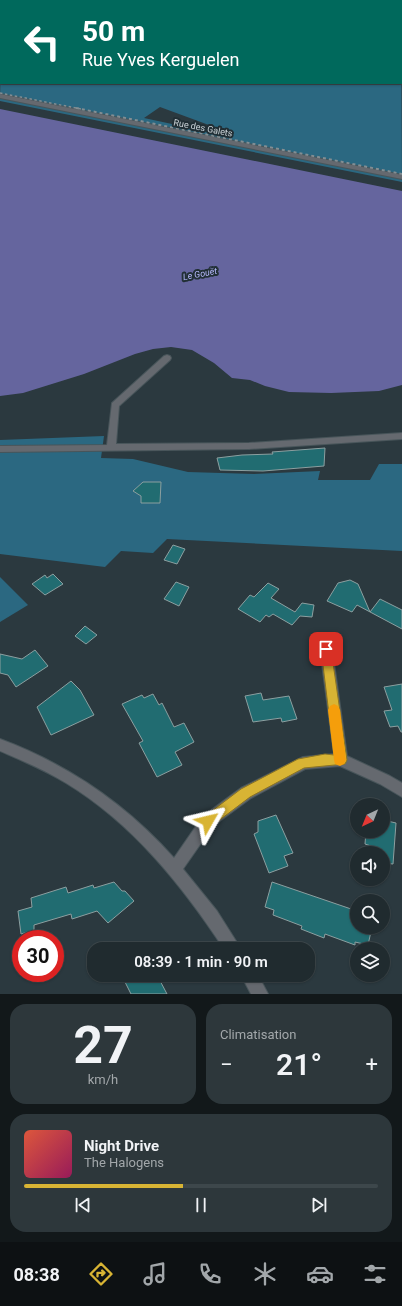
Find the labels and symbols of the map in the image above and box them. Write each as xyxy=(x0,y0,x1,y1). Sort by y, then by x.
street label: Rue des Galets xyxy=(173,117,234,139)
water label: Le Gouët xyxy=(182,266,218,282)
pin xyxy=(309,632,343,666)
north arrow xyxy=(350,798,390,838)
position arrow xyxy=(187,800,229,842)
speed limit sign: 30 xyxy=(12,930,64,982)

